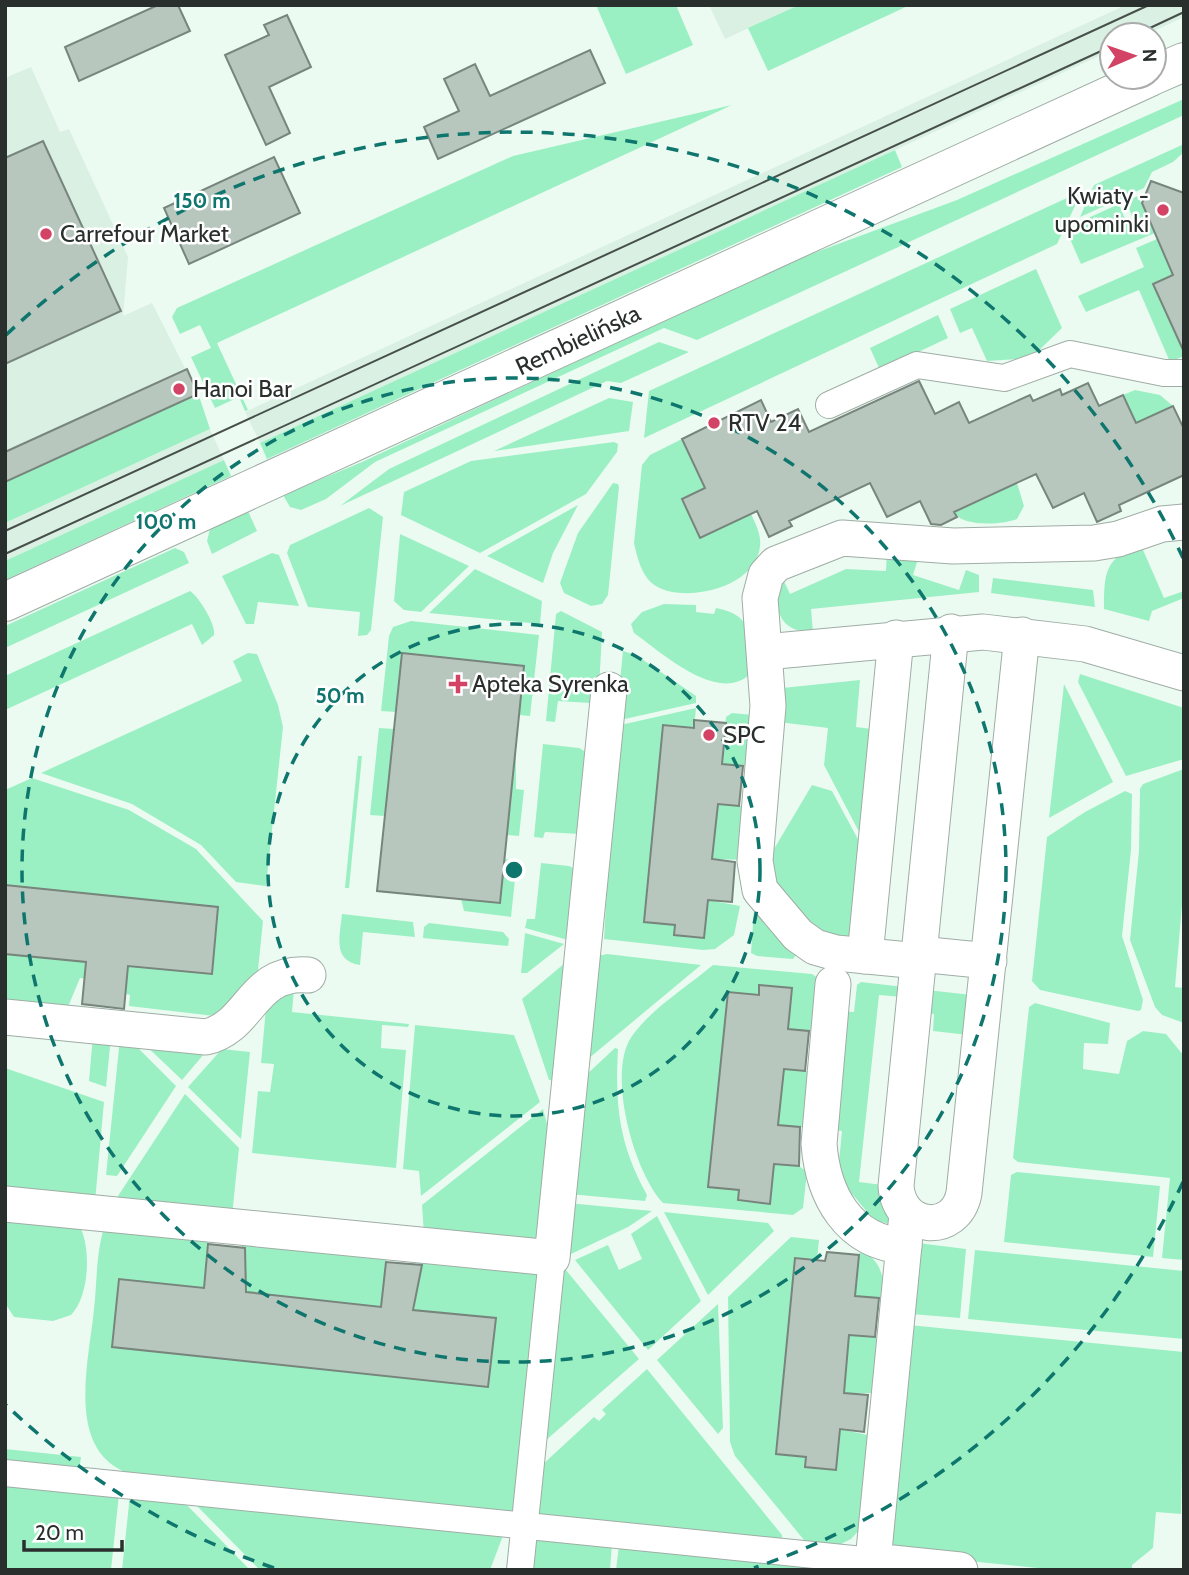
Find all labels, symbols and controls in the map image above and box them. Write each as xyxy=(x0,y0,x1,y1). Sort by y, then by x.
north arrow xyxy=(1098,21,1168,91)
text: N xyxy=(1138,48,1161,63)
place label: Kwiaty - upominki xyxy=(1054,181,1149,238)
text: 150 m xyxy=(174,188,230,213)
marker: Kwiaty - upominki xyxy=(1155,202,1171,218)
place label: Carrefour Market xyxy=(60,219,229,248)
marker: Carrefour Market xyxy=(38,226,54,242)
street label: Rembielińska xyxy=(511,298,645,381)
place label: Hanoi Bar xyxy=(193,374,292,403)
marker: Hanoi Bar xyxy=(171,381,187,397)
place label: RTV 24 xyxy=(728,408,802,437)
marker: RTV 24 xyxy=(706,415,722,431)
text: 100 m xyxy=(136,509,196,534)
place label: Apteka Syrenka xyxy=(472,669,629,698)
marker: Apteka Syrenka xyxy=(450,676,466,692)
text: 50 m xyxy=(315,683,365,708)
place label: SPC xyxy=(723,720,766,749)
marker: SPC xyxy=(701,727,717,743)
centre of rings xyxy=(502,858,526,882)
scale bar xyxy=(24,1508,122,1552)
text: 20 m xyxy=(35,1520,84,1545)

